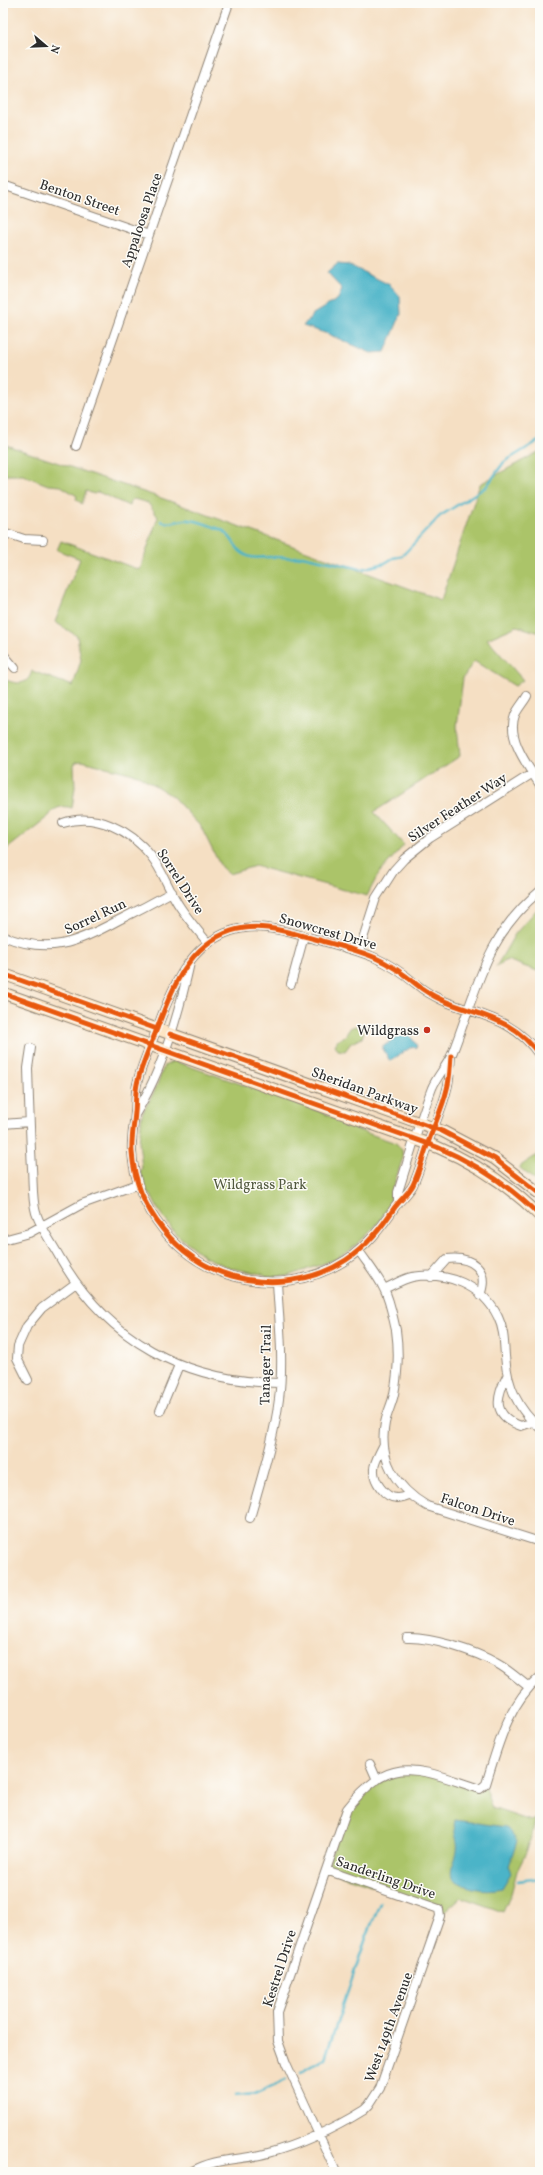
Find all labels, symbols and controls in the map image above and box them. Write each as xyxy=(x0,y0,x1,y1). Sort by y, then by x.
north arrow xyxy=(26,26,66,66)
text: N xyxy=(46,43,62,55)
street label: Appaloosa Place xyxy=(117,170,168,271)
street label: Benton Street xyxy=(37,176,122,221)
street label: Silver Feather Way xyxy=(405,769,511,847)
street label: Sorrel Drive xyxy=(151,845,208,919)
street label: Sorrel Run xyxy=(62,895,130,940)
street label: Snowcrest Drive xyxy=(277,909,379,956)
place label: Wildgrass xyxy=(357,1022,419,1041)
marker: Wildgrass xyxy=(422,1025,432,1035)
street label: Sheridan Parkway xyxy=(308,1063,421,1120)
park label: Wildgrass Park xyxy=(213,1176,307,1195)
street label: Tanager Trail xyxy=(256,1325,277,1405)
street label: Falcon Drive xyxy=(438,1489,518,1532)
street label: Sanderling Drive xyxy=(333,1852,438,1905)
street label: Kestrel Drive xyxy=(259,1927,302,2010)
street label: West 149th Avenue xyxy=(361,1970,418,2085)

